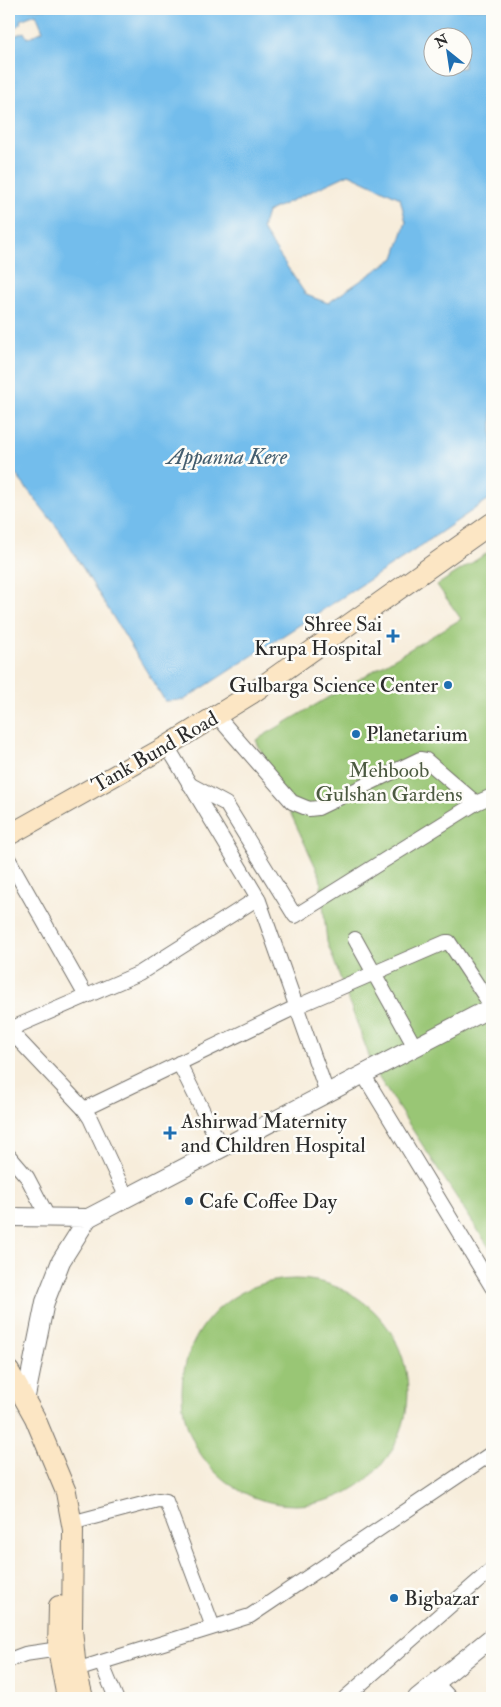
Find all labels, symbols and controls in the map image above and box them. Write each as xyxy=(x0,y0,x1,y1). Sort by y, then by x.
north arrow xyxy=(424,28,474,78)
text: N xyxy=(431,30,452,52)
water label: Appanna Kere xyxy=(165,443,288,471)
place label: Shree Sai Krupa Hospital xyxy=(254,611,383,662)
marker: Shree Sai Krupa Hospital xyxy=(386,629,400,643)
place label: Gulbarga Science Center xyxy=(229,672,438,699)
marker: Gulbarga Science Center xyxy=(442,679,454,691)
street label: Tank Bund Road xyxy=(87,705,223,799)
place label: Planetarium xyxy=(366,721,468,748)
marker: Planetarium xyxy=(350,728,362,740)
park label: Mehboob Gulshan Gardens xyxy=(315,757,463,808)
place label: Ashirwad Maternity and Children Hospital xyxy=(180,1108,366,1159)
marker: Ashirwad Maternity and Children Hospital xyxy=(163,1126,177,1140)
place label: Cafe Coffee Day xyxy=(199,1188,338,1215)
marker: Cafe Coffee Day xyxy=(183,1195,195,1207)
place label: Bigbazar xyxy=(404,1585,479,1612)
marker: Bigbazar xyxy=(388,1592,400,1604)

